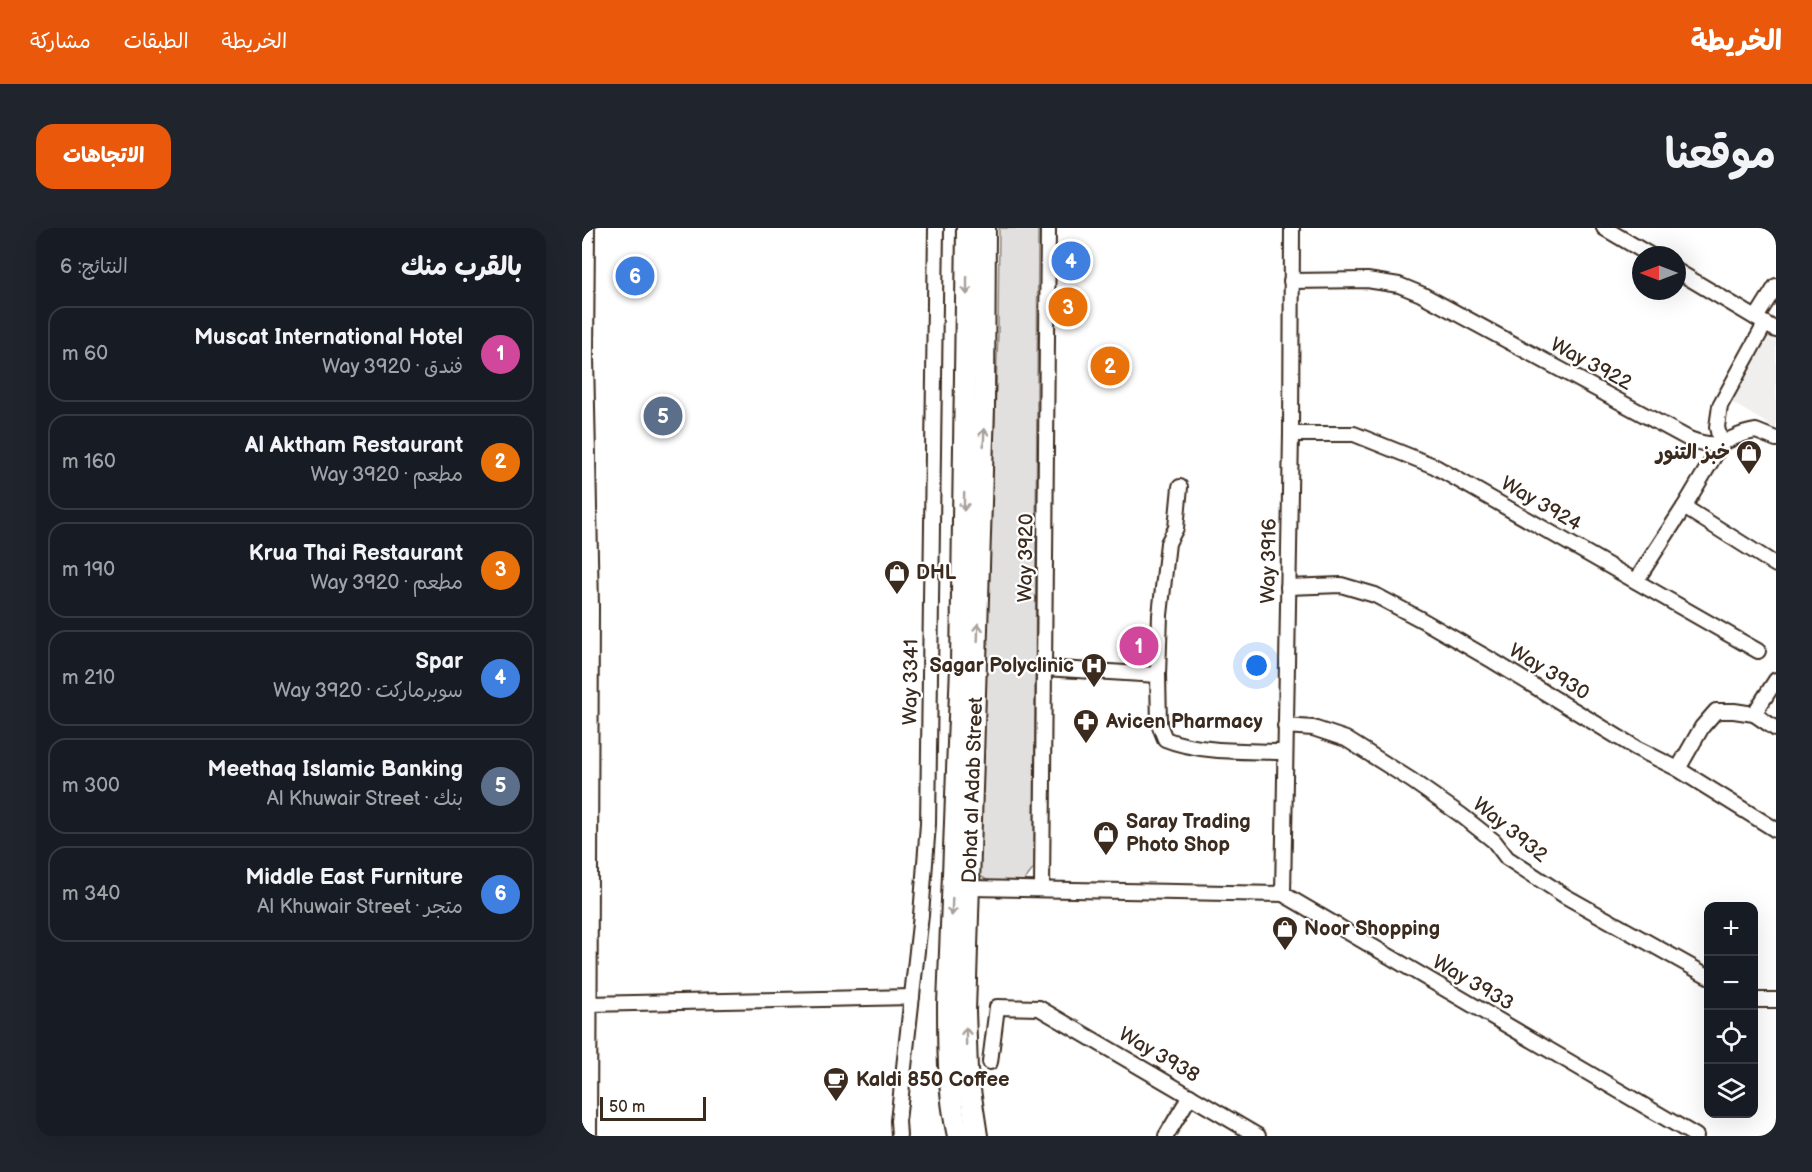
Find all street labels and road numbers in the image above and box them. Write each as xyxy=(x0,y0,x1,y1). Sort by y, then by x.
street label: Way 3922 xyxy=(1546,333,1636,396)
street label: Way 3924 xyxy=(1496,471,1586,537)
street label: Way 3920 xyxy=(1013,513,1039,603)
street label: Way 3916 xyxy=(1256,518,1282,604)
street label: Way 3341 xyxy=(898,639,924,725)
street label: Way 3930 xyxy=(1504,639,1594,705)
street label: Dohat al Adab Street xyxy=(958,696,988,884)
street label: Way 3932 xyxy=(1468,793,1552,868)
street label: Way 3933 xyxy=(1428,950,1518,1016)
street label: Way 3938 xyxy=(1114,1022,1204,1088)

